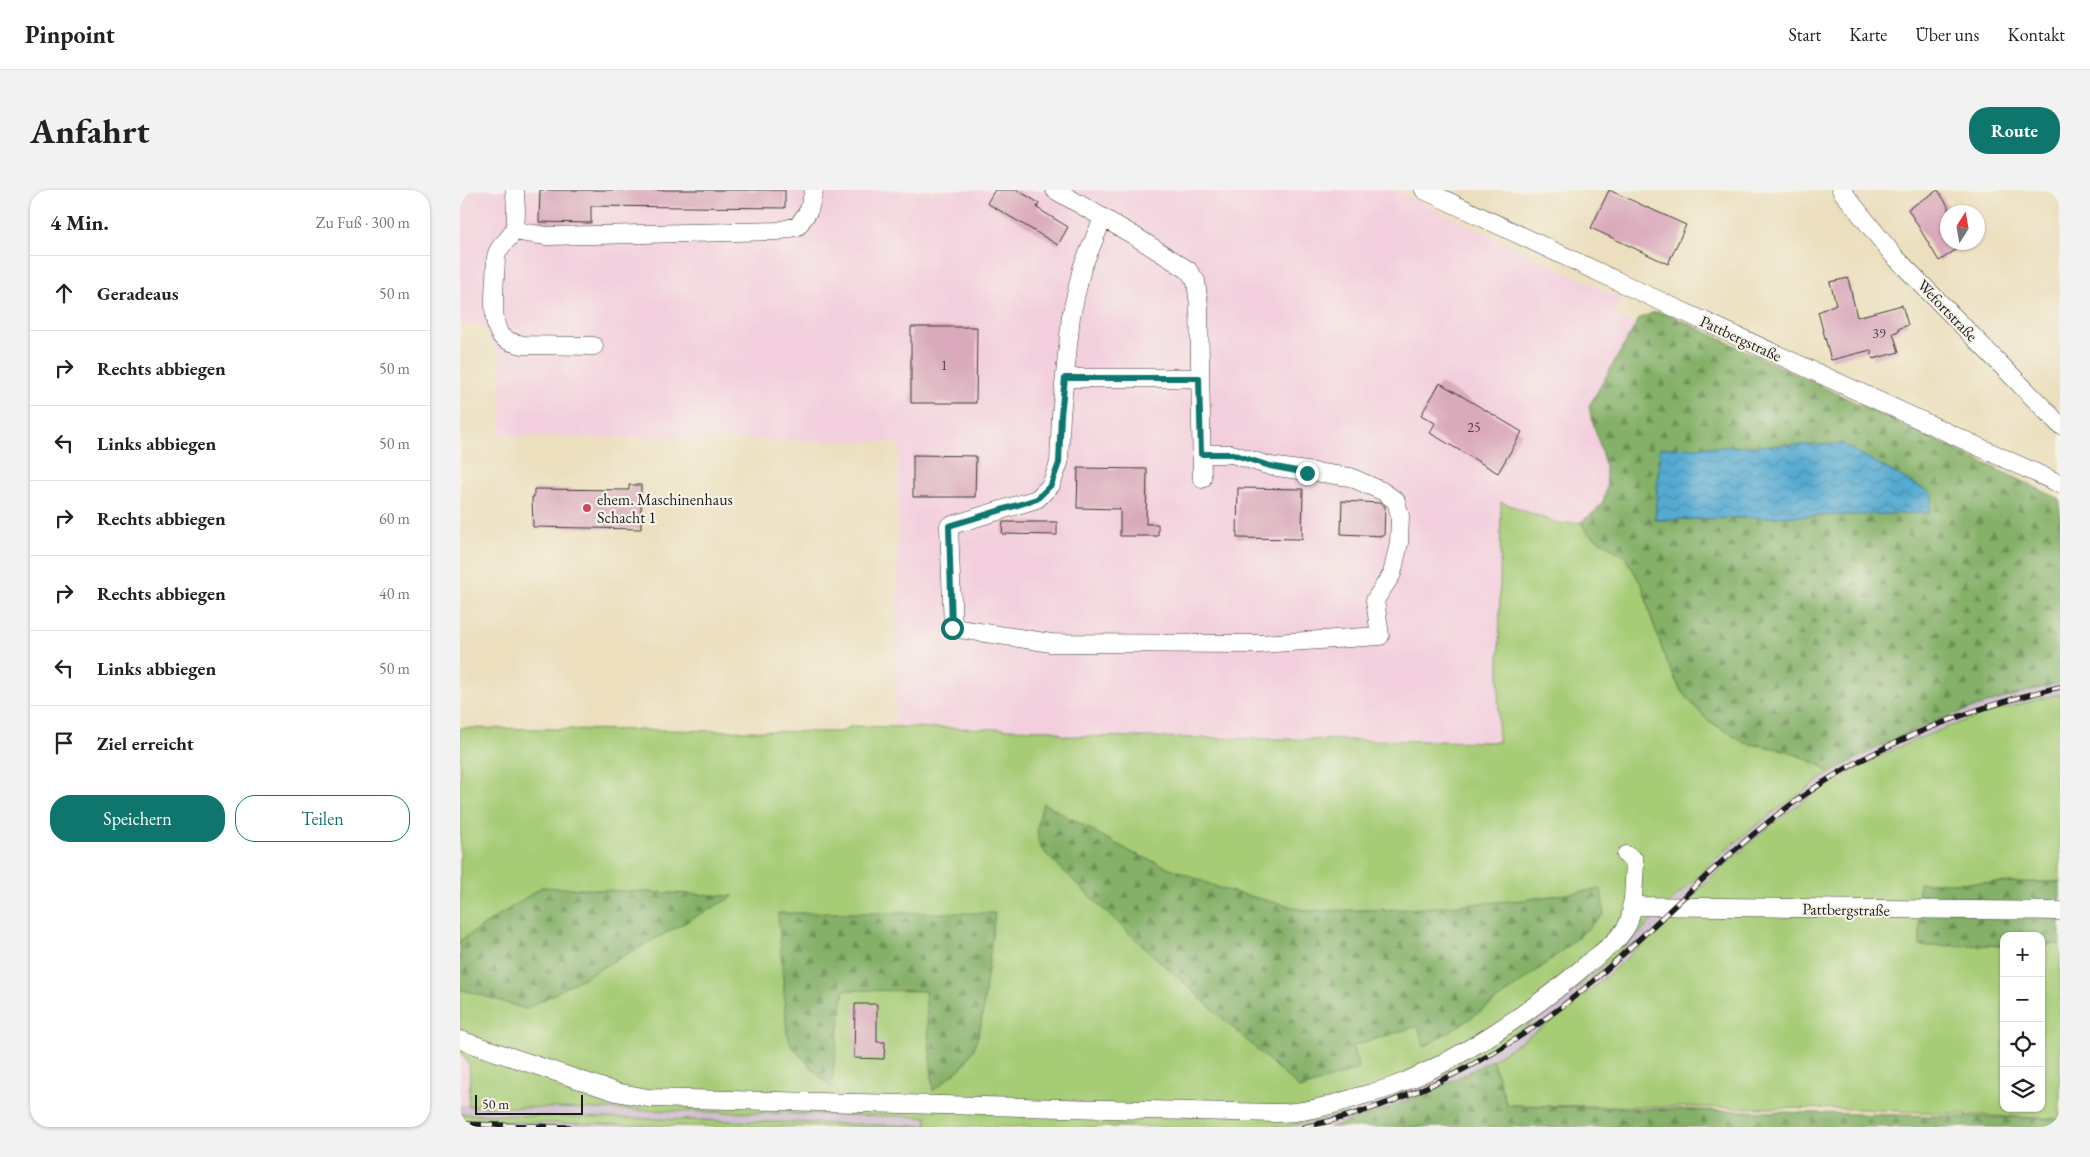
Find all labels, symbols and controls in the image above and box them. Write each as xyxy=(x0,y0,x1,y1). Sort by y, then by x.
text: Pinpoint xyxy=(25,19,115,50)
text: Start xyxy=(1788,23,1821,46)
text: Karte xyxy=(1849,23,1887,46)
text: Über uns xyxy=(1915,23,1979,46)
text: Kontakt xyxy=(2007,23,2065,46)
button: Route xyxy=(1969,107,2060,154)
text: Anfahrt xyxy=(30,108,150,153)
north arrow xyxy=(1940,205,1985,250)
text: 4 Min. xyxy=(50,209,109,236)
text: Zu Fuß · 300 m xyxy=(316,212,410,233)
street label: Wefortstraße xyxy=(1913,275,1982,346)
icon: ahead xyxy=(50,279,78,307)
text: Geradeaus xyxy=(97,281,179,306)
text: 50 m xyxy=(379,283,410,304)
street label: Pattbergstraße xyxy=(1697,310,1785,366)
house number: 39 xyxy=(1872,324,1886,342)
icon: right xyxy=(50,354,78,382)
text: Rechts abbiegen xyxy=(97,356,226,381)
house number: 1 xyxy=(941,356,947,374)
text: 50 m xyxy=(379,358,410,379)
house number: 25 xyxy=(1467,418,1481,436)
icon: left xyxy=(50,429,78,457)
text: Links abbiegen xyxy=(97,431,216,456)
text: 50 m xyxy=(379,433,410,454)
route end xyxy=(1296,462,1319,485)
place label: ehem. Maschinenhaus Schacht 1 xyxy=(597,489,733,528)
marker: ehem. Maschinenhaus Schacht 1 xyxy=(581,502,593,514)
icon: right xyxy=(50,504,78,532)
text: Rechts abbiegen xyxy=(97,506,226,531)
text: 60 m xyxy=(379,508,410,529)
icon: right xyxy=(50,579,78,607)
text: Rechts abbiegen xyxy=(97,581,226,606)
text: 40 m xyxy=(379,583,410,604)
route start xyxy=(941,617,964,640)
icon: left xyxy=(50,654,78,682)
text: Links abbiegen xyxy=(97,656,216,681)
text: 50 m xyxy=(379,658,410,679)
icon: arrive xyxy=(50,729,78,757)
text: Ziel erreicht xyxy=(97,731,194,756)
button: Speichern xyxy=(50,795,225,842)
button: Teilen xyxy=(235,795,410,842)
street label: Pattbergstraße xyxy=(1802,898,1890,921)
map controls xyxy=(2000,932,2045,1112)
button: + xyxy=(2000,932,2045,977)
button: − xyxy=(2000,977,2045,1022)
button: locate xyxy=(2000,1022,2045,1067)
button: layers xyxy=(2000,1067,2045,1112)
scale bar xyxy=(475,1092,582,1115)
text: 50 m xyxy=(482,1095,509,1113)

